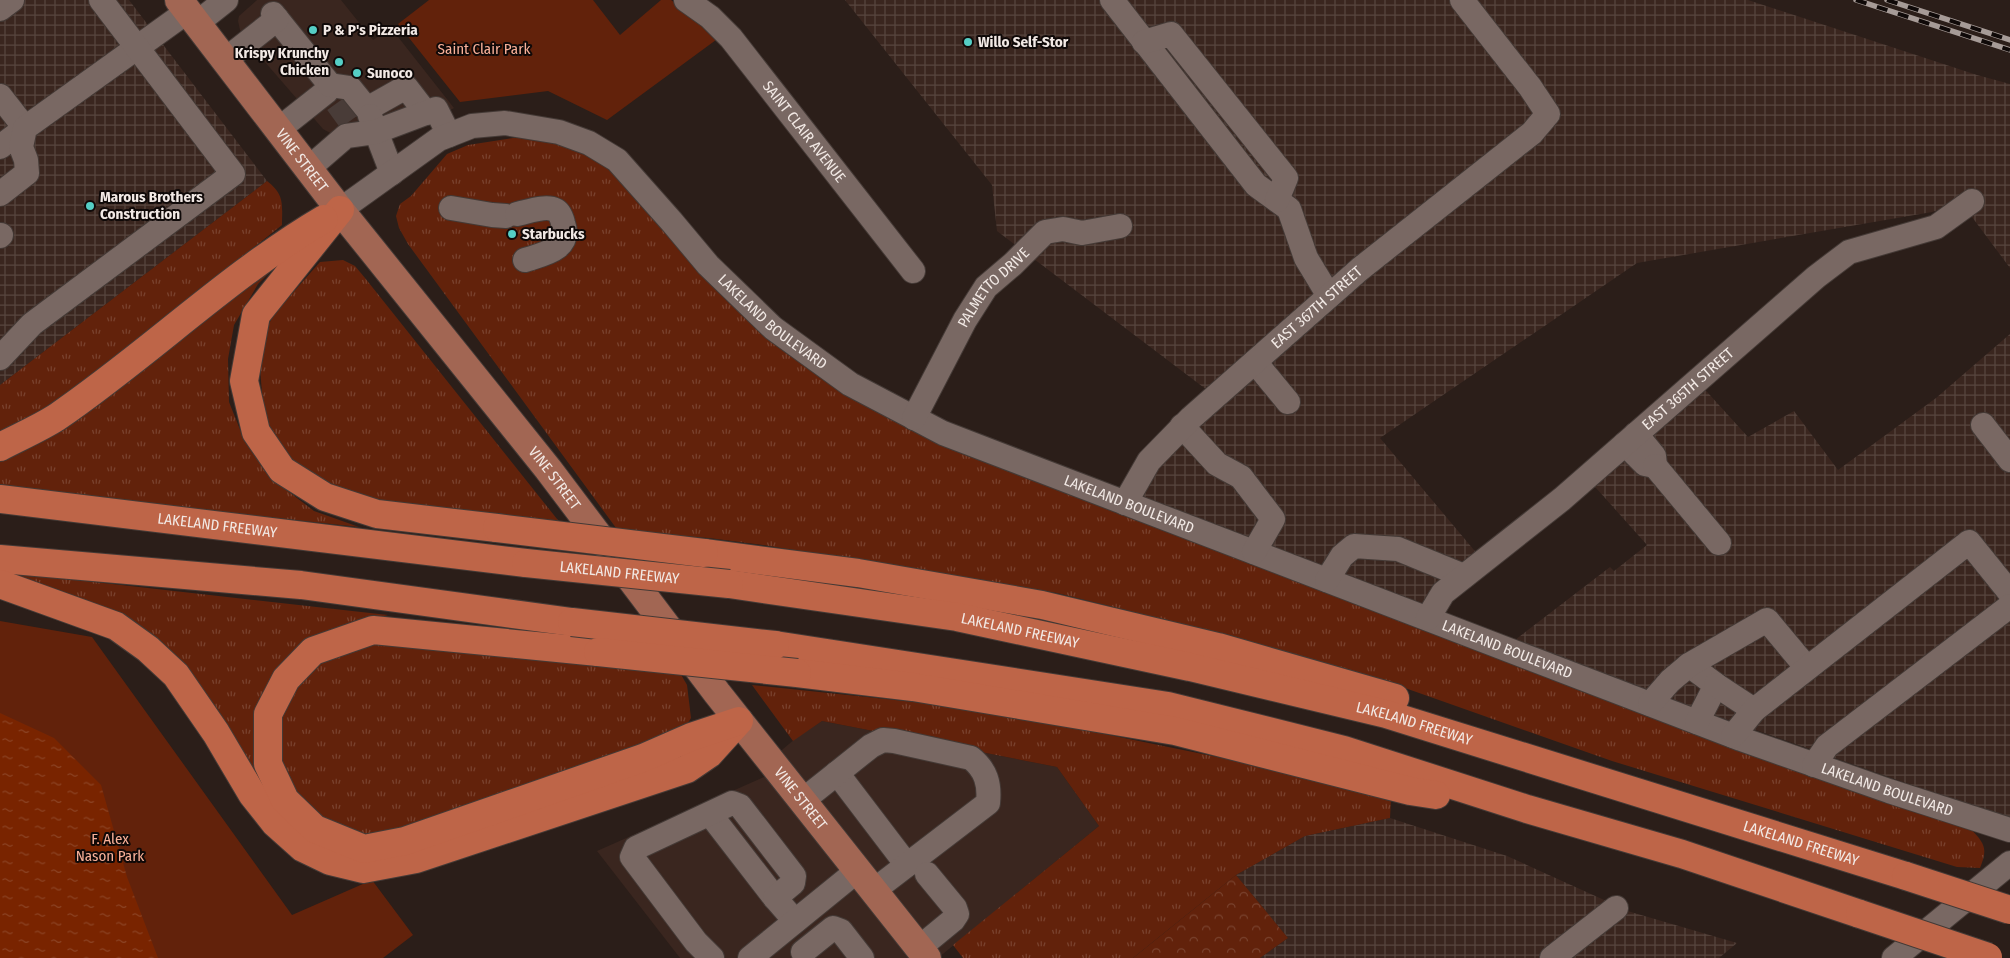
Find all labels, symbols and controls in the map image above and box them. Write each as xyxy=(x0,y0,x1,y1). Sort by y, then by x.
place label: P & P's Pizzeria xyxy=(323,21,418,39)
marker: P & P's Pizzeria xyxy=(307,24,319,36)
place label: Willo Self-Stor xyxy=(978,33,1069,51)
marker: Willo Self-Stor xyxy=(962,36,974,48)
park label: Saint Clair Park xyxy=(438,40,530,58)
place label: Krispy Krunchy Chicken xyxy=(235,44,330,79)
marker: Krispy Krunchy Chicken xyxy=(333,56,345,68)
place label: Sunoco xyxy=(367,64,413,82)
marker: Sunoco xyxy=(351,67,363,79)
street label: SAINT CLAIR AVENUE xyxy=(759,77,849,186)
street label: VINE STREET xyxy=(272,125,332,195)
place label: Marous Brothers Construction xyxy=(100,188,203,223)
marker: Marous Brothers Construction xyxy=(84,200,96,212)
place label: Starbucks xyxy=(522,225,585,243)
marker: Starbucks xyxy=(506,228,518,240)
street label: PALMETTO DRIVE xyxy=(954,244,1033,330)
street label: EAST 367TH STREET xyxy=(1267,262,1366,352)
street label: LAKELAND BOULEVARD xyxy=(714,271,831,373)
street label: EAST 365TH STREET xyxy=(1638,344,1737,434)
street label: VINE STREET xyxy=(525,443,584,513)
street label: LAKELAND BOULEVARD xyxy=(1062,471,1197,537)
street label: LAKELAND FREEWAY xyxy=(157,509,279,542)
street label: LAKELAND FREEWAY xyxy=(559,558,681,588)
street label: LAKELAND FREEWAY xyxy=(960,609,1081,652)
street label: LAKELAND BOULEVARD xyxy=(1440,616,1575,682)
street label: LAKELAND FREEWAY xyxy=(1354,698,1475,749)
street label: LAKELAND BOULEVARD xyxy=(1819,759,1955,820)
street label: VINE STREET xyxy=(770,764,831,833)
street label: LAKELAND FREEWAY xyxy=(1741,817,1862,870)
park label: F. Alex Nason Park xyxy=(76,830,144,865)

